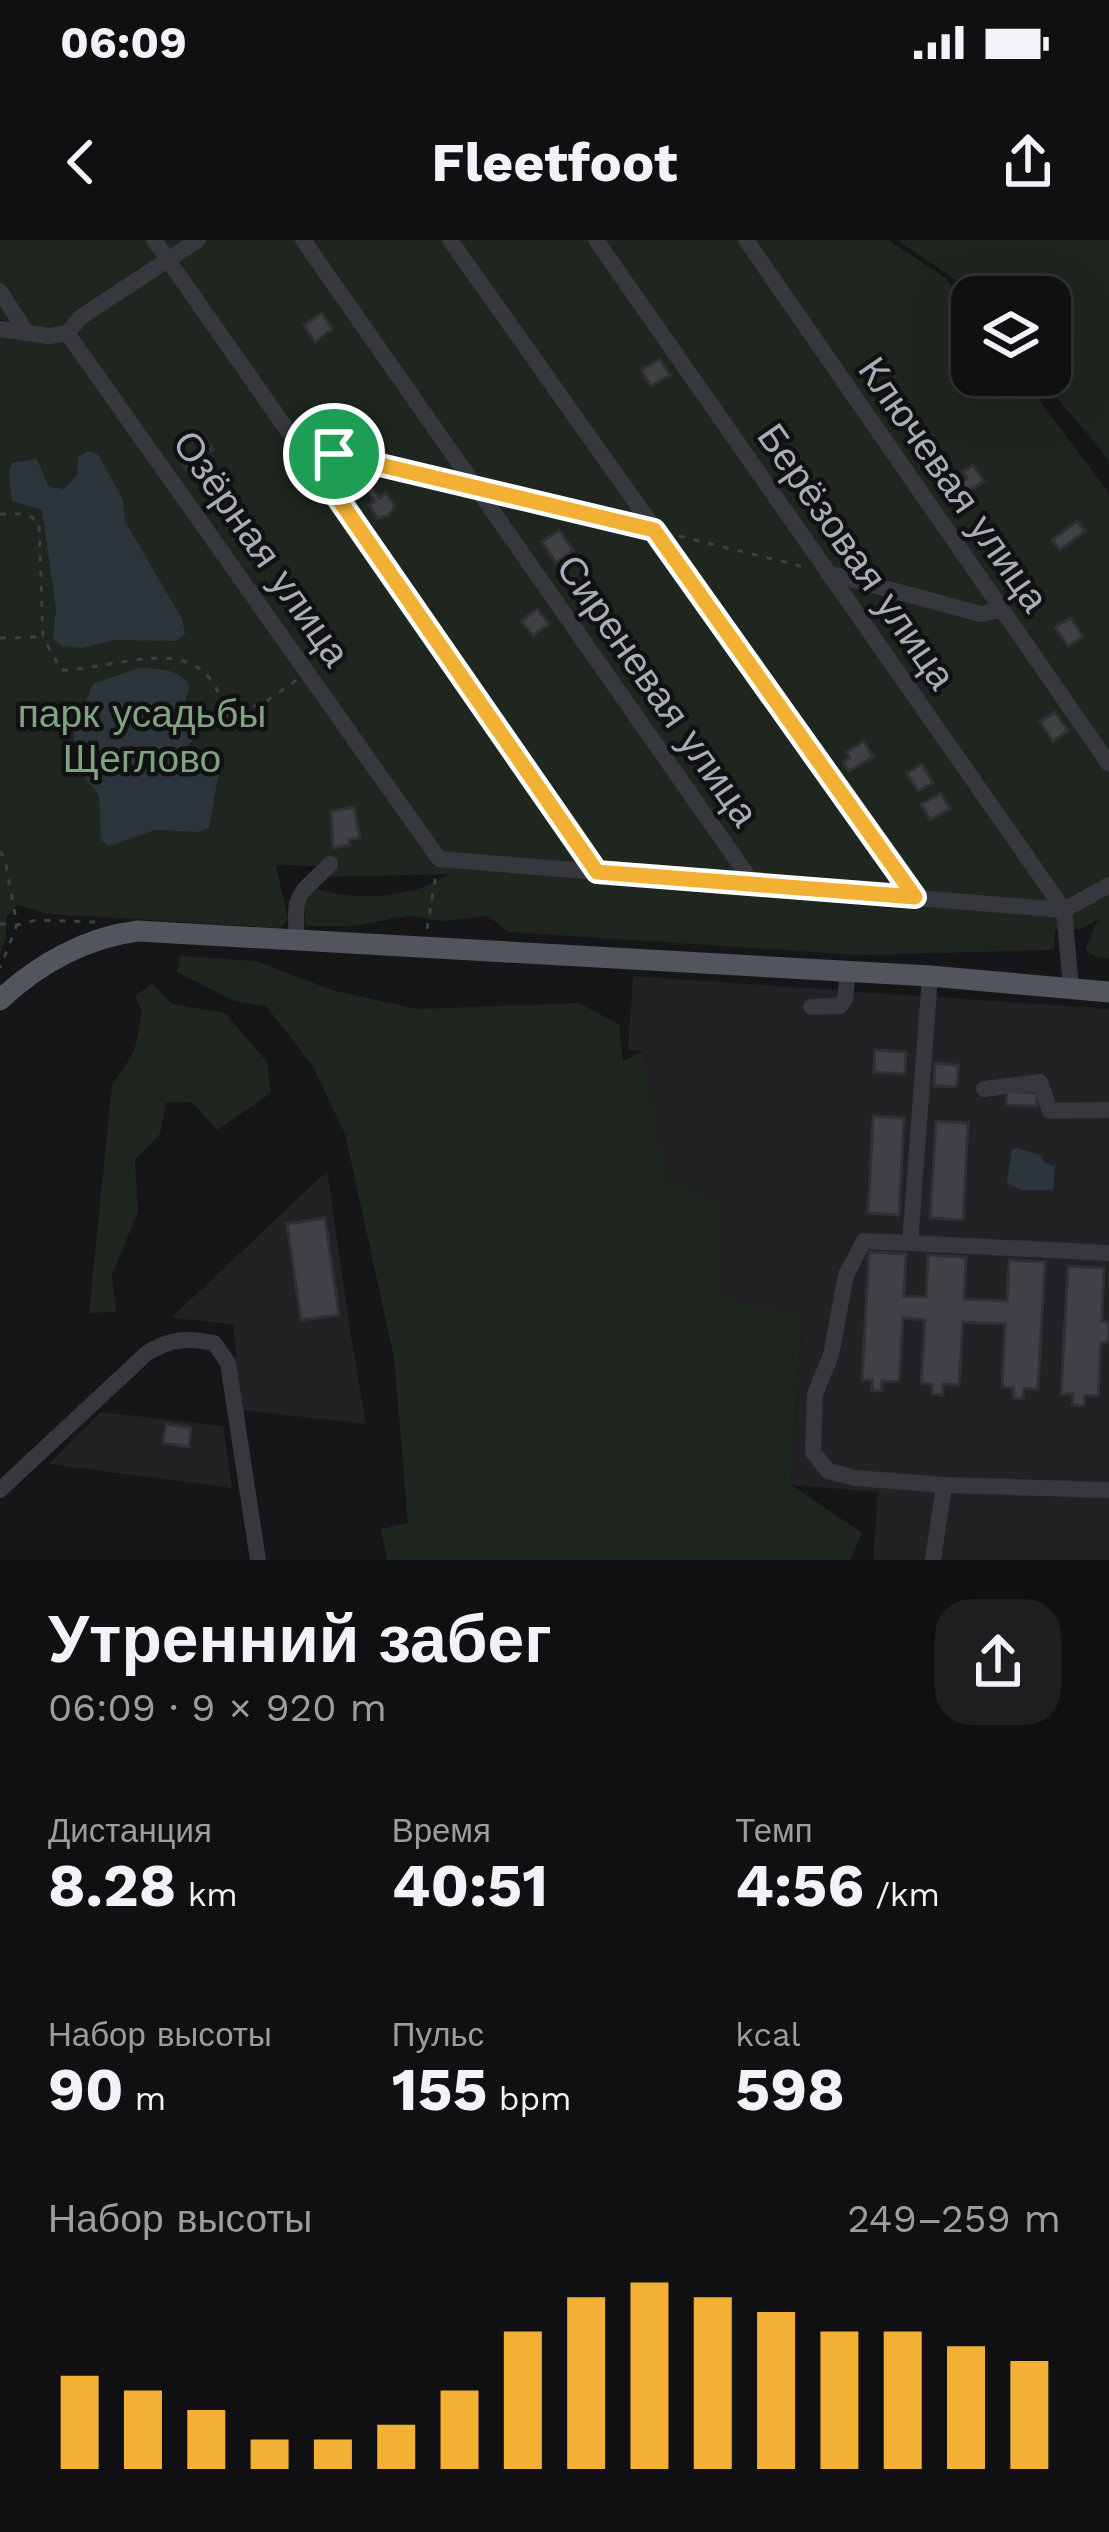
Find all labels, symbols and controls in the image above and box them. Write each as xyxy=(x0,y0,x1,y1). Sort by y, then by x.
text: 06:09 xyxy=(60,16,187,69)
icon: back xyxy=(48,129,114,195)
icon: share xyxy=(995,129,1061,195)
text: Fleetfoot xyxy=(431,131,678,194)
map controls xyxy=(951,276,1071,396)
button: layers xyxy=(951,276,1071,396)
street label: Ключевая улица xyxy=(849,349,1058,620)
pin xyxy=(283,403,385,505)
street label: Берёзовая улица xyxy=(748,415,965,698)
icon: arrive xyxy=(301,421,367,487)
street label: Озёрная улица xyxy=(164,422,359,675)
street label: Сиреневая улица xyxy=(547,546,768,835)
park label: парк усадьбы Щеглово xyxy=(18,691,266,781)
button: share xyxy=(935,1599,1061,1725)
text: Утренний забег xyxy=(48,1601,552,1678)
text: 06:09 · 9 × 920 m xyxy=(48,1685,387,1730)
text: Дистанция xyxy=(48,1811,212,1850)
text: Время xyxy=(392,1811,491,1850)
text: Темп xyxy=(735,1811,813,1850)
text: 8.28 xyxy=(48,1850,176,1921)
text: 40:51 xyxy=(392,1850,548,1921)
text: 4:56 xyxy=(735,1850,864,1921)
text: km xyxy=(176,1875,238,1914)
text: /km xyxy=(864,1875,940,1914)
text: Набор высоты xyxy=(48,2015,272,2054)
text: Пульс xyxy=(392,2015,484,2054)
text: kcal xyxy=(735,2015,801,2054)
text: 90 xyxy=(48,2054,124,2125)
text: 155 xyxy=(392,2054,487,2125)
text: 598 xyxy=(735,2054,845,2125)
text: m xyxy=(124,2079,166,2118)
text: bpm xyxy=(487,2079,572,2118)
text: Набор высоты xyxy=(48,2196,312,2241)
text: 249–259 m xyxy=(847,2196,1061,2241)

